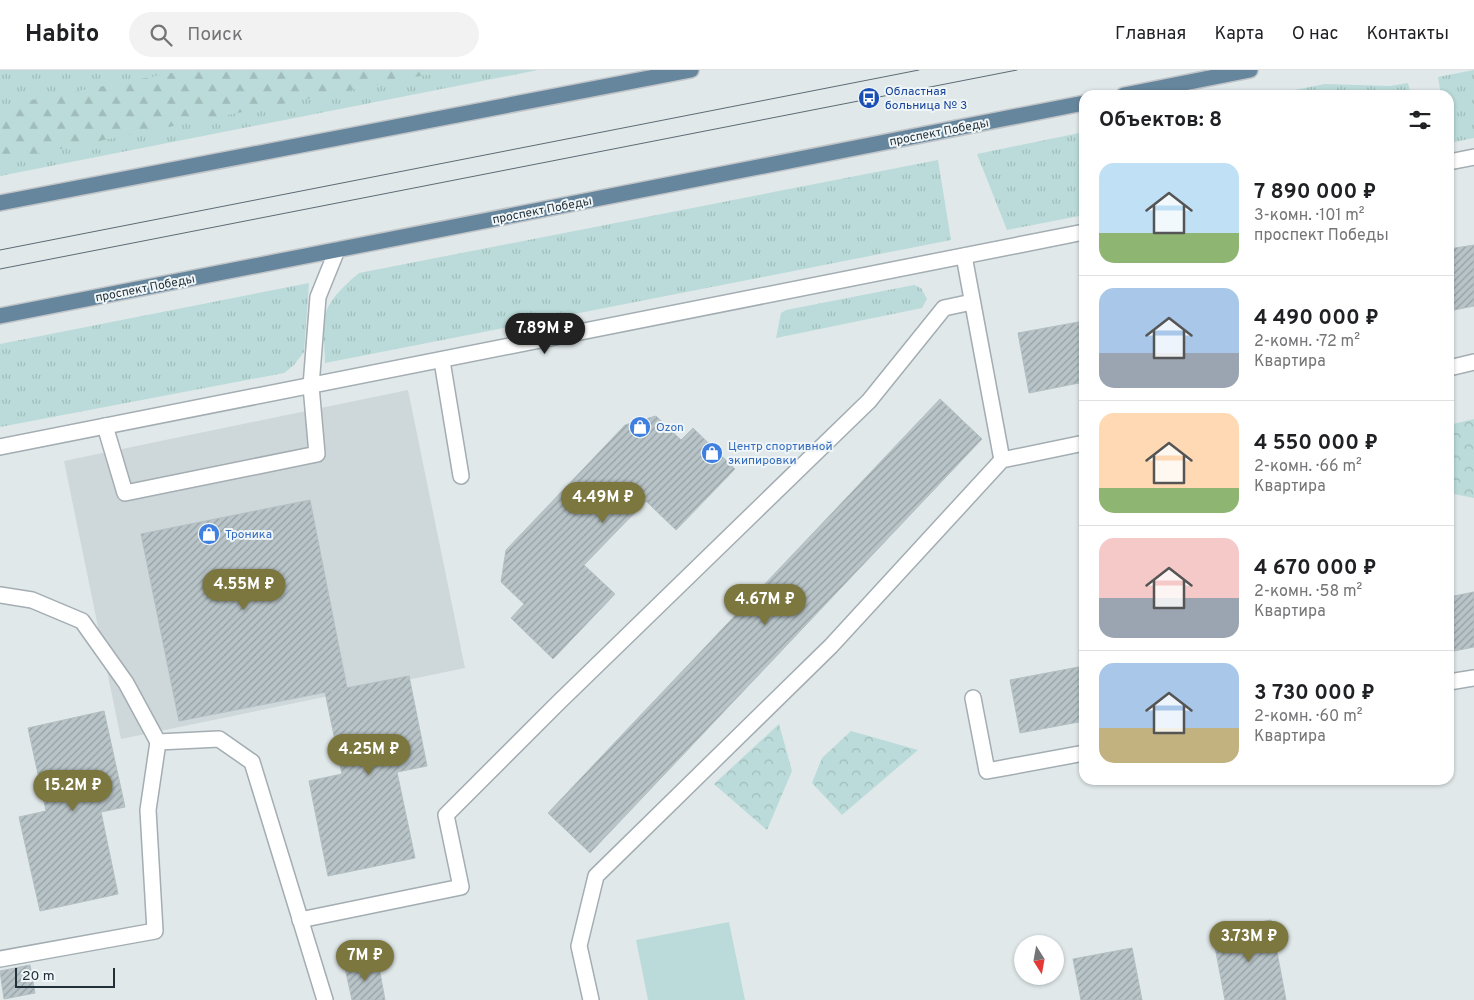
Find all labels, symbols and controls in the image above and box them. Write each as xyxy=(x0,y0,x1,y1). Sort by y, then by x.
search box xyxy=(129,12,479,57)
text: Habito xyxy=(25,20,99,50)
icon: search xyxy=(147,21,175,49)
text: Поиск xyxy=(187,23,243,47)
text: Главная xyxy=(1115,23,1186,46)
text: Карта xyxy=(1214,23,1264,46)
text: О нас xyxy=(1292,23,1338,46)
text: Контакты xyxy=(1366,23,1449,46)
place label: Областная больница № 3 xyxy=(885,84,967,114)
bus stop icon: Областная больница № 3 xyxy=(857,86,881,110)
icon: filters xyxy=(1406,106,1434,134)
text: Объектов: 8 xyxy=(1099,107,1222,134)
street label: проспект Победы xyxy=(888,115,990,150)
text: 7 890 000 ₽ xyxy=(1254,179,1376,206)
icon: home xyxy=(1139,183,1199,243)
street label: проспект Победы xyxy=(491,193,593,228)
text: 3-комн. · 101 m² xyxy=(1254,206,1365,226)
text: проспект Победы xyxy=(1254,226,1389,246)
street label: проспект Победы xyxy=(94,271,196,306)
text: 4 490 000 ₽ xyxy=(1254,305,1379,332)
icon: home xyxy=(1139,308,1199,368)
pin: 7.89M ₽ xyxy=(499,312,591,355)
text: 7.89M ₽ xyxy=(516,319,574,339)
text: 2-комн. · 72 m² xyxy=(1254,332,1360,352)
text: Квартира xyxy=(1254,352,1326,372)
shop icon: Ozon xyxy=(628,415,652,439)
place label: Ozon xyxy=(656,420,684,436)
text: 4 550 000 ₽ xyxy=(1254,430,1378,457)
icon: home xyxy=(1139,433,1199,493)
place label: Центр спортивной экипировки xyxy=(728,439,833,469)
shop icon: Центр спортивной экипировки xyxy=(700,441,724,465)
text: 2-комн. · 66 m² xyxy=(1254,457,1362,477)
text: Квартира xyxy=(1254,477,1326,497)
pin: 4.49M ₽ xyxy=(557,482,649,524)
text: 4.49M ₽ xyxy=(572,488,634,508)
shop icon: Троника xyxy=(197,522,221,546)
place label: Троника xyxy=(225,527,272,543)
text: 4 670 000 ₽ xyxy=(1254,555,1377,582)
icon: home xyxy=(1139,558,1199,618)
pin: 4.55M ₽ xyxy=(198,568,290,611)
text: 4.55M ₽ xyxy=(213,575,275,595)
text: 2-комн. · 58 m² xyxy=(1254,582,1362,602)
pin: 4.67M ₽ xyxy=(719,584,811,626)
text: 4.67M ₽ xyxy=(735,590,795,610)
text: Квартира xyxy=(1254,602,1326,622)
text: 3 730 000 ₽ xyxy=(1254,680,1375,707)
icon: home xyxy=(1139,683,1199,743)
text: 2-комн. · 60 m² xyxy=(1254,707,1363,727)
text: Квартира xyxy=(1254,727,1326,747)
pin: 4.25M ₽ xyxy=(323,734,415,776)
text: 4.25M ₽ xyxy=(338,740,400,760)
pin: 15.2M ₽ xyxy=(27,770,119,812)
text: 15.2M ₽ xyxy=(44,776,102,796)
pin: 3.73M ₽ xyxy=(1203,920,1295,963)
text: 3.73M ₽ xyxy=(1220,927,1278,947)
north arrow xyxy=(1014,935,1064,985)
map controls xyxy=(1014,935,1064,985)
pin: 7M ₽ xyxy=(335,940,395,982)
text: 7M ₽ xyxy=(347,946,383,966)
scale bar xyxy=(15,965,115,988)
text: 20 m xyxy=(22,968,55,985)

